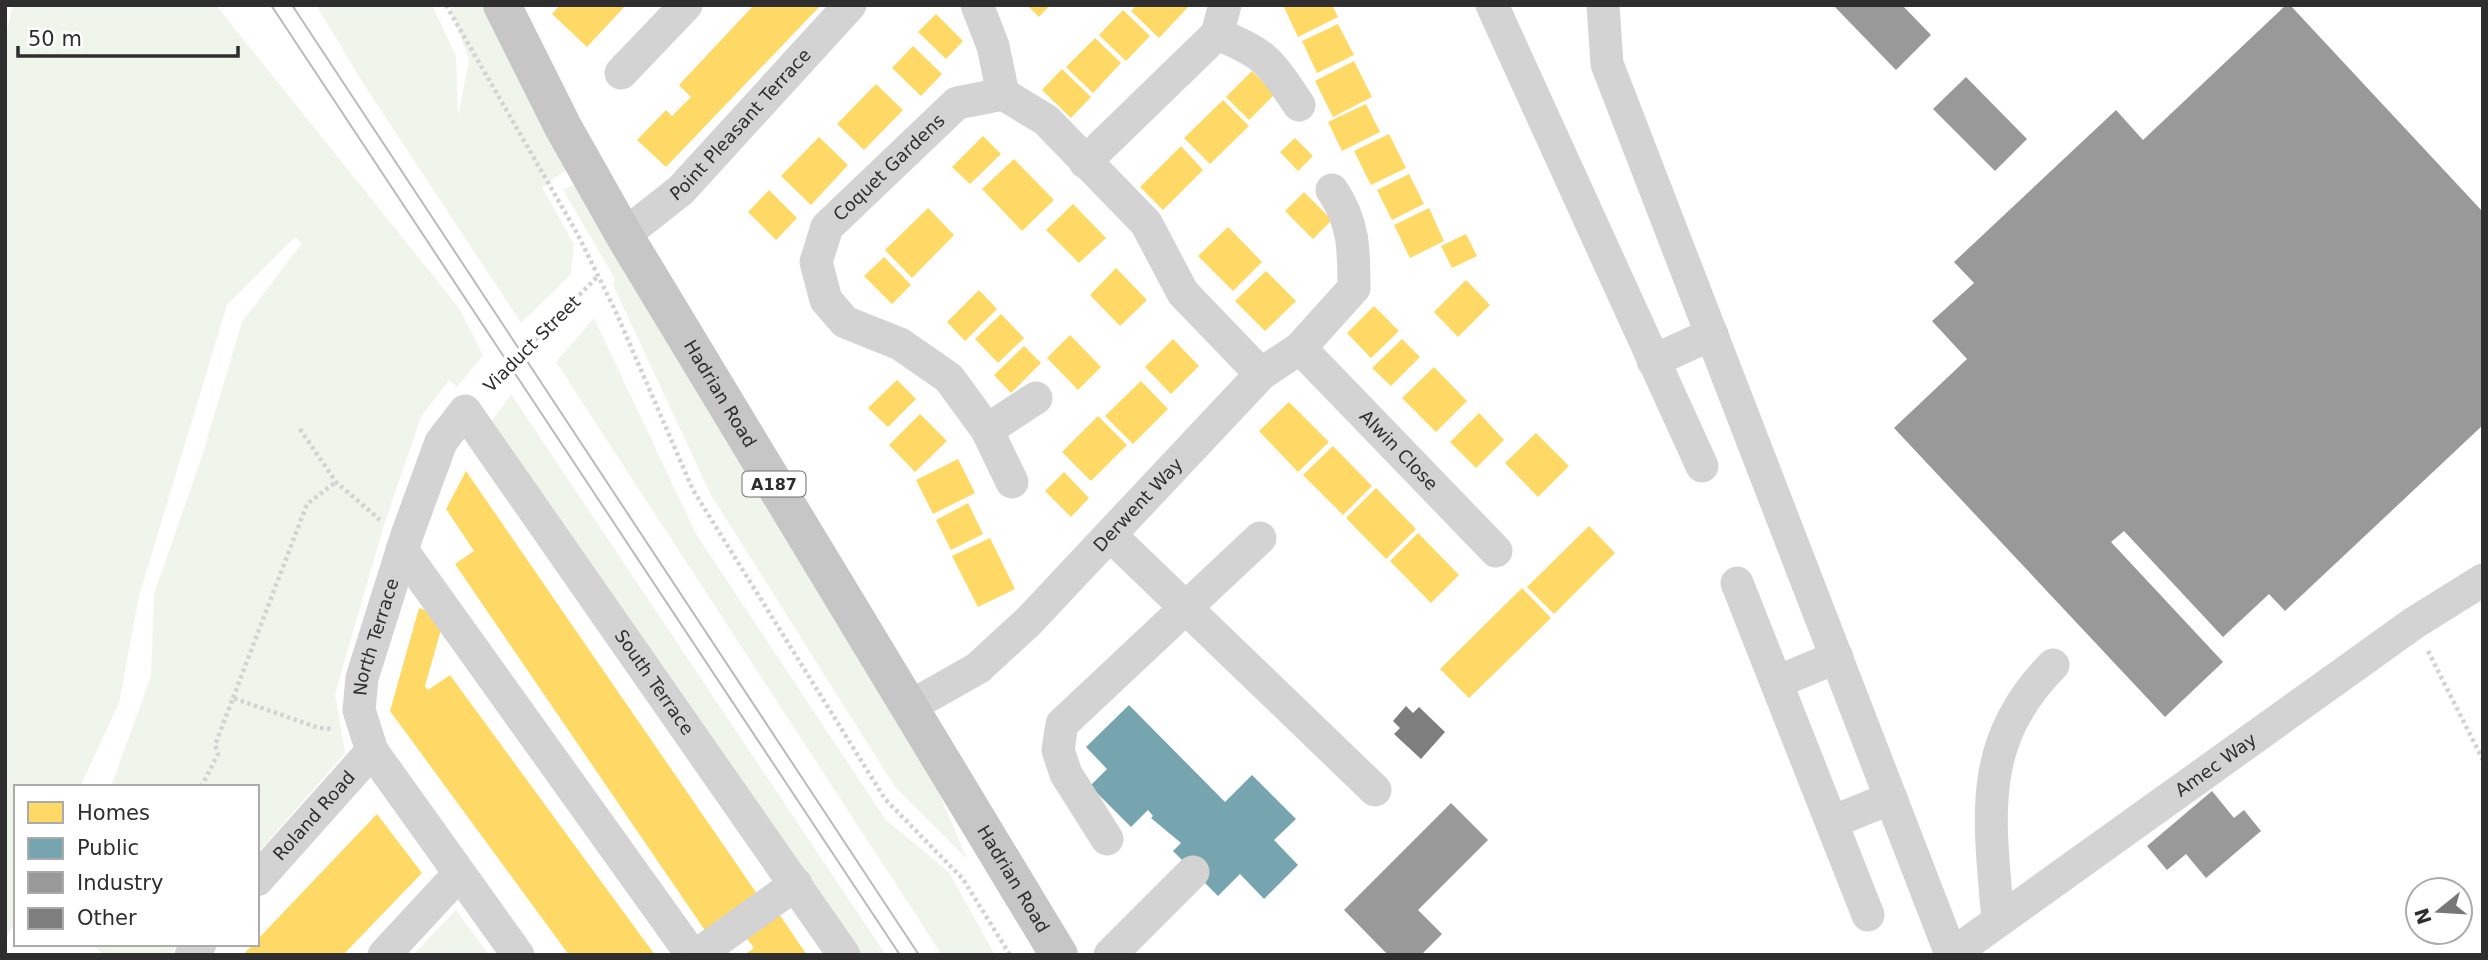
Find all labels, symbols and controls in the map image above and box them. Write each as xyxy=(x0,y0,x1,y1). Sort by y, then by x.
scale bar xyxy=(18,14,238,58)
text: 50 m xyxy=(28,27,82,51)
street label: Point Pleasant Terrace xyxy=(666,44,815,205)
street label: Coquet Gardens xyxy=(829,109,949,225)
street label: Viaduct Street xyxy=(479,291,584,396)
street label: Hadrian Road xyxy=(680,336,761,451)
street label: Alwin Close xyxy=(1356,405,1442,494)
street label: Derwent Way xyxy=(1089,453,1187,556)
road number: A187 xyxy=(742,471,806,496)
street label: North Terrace xyxy=(349,576,403,697)
street label: South Terrace xyxy=(611,625,698,739)
street label: Amec Way xyxy=(2171,728,2261,801)
street label: Roland Road xyxy=(269,766,359,864)
legend xyxy=(14,785,259,946)
text: Homes xyxy=(77,801,150,825)
street label: Hadrian Road xyxy=(973,821,1054,936)
text: Public xyxy=(77,836,139,860)
text: Industry xyxy=(77,871,163,895)
north arrow xyxy=(2404,876,2474,946)
text: N xyxy=(2410,905,2436,927)
text: Other xyxy=(77,906,137,930)

